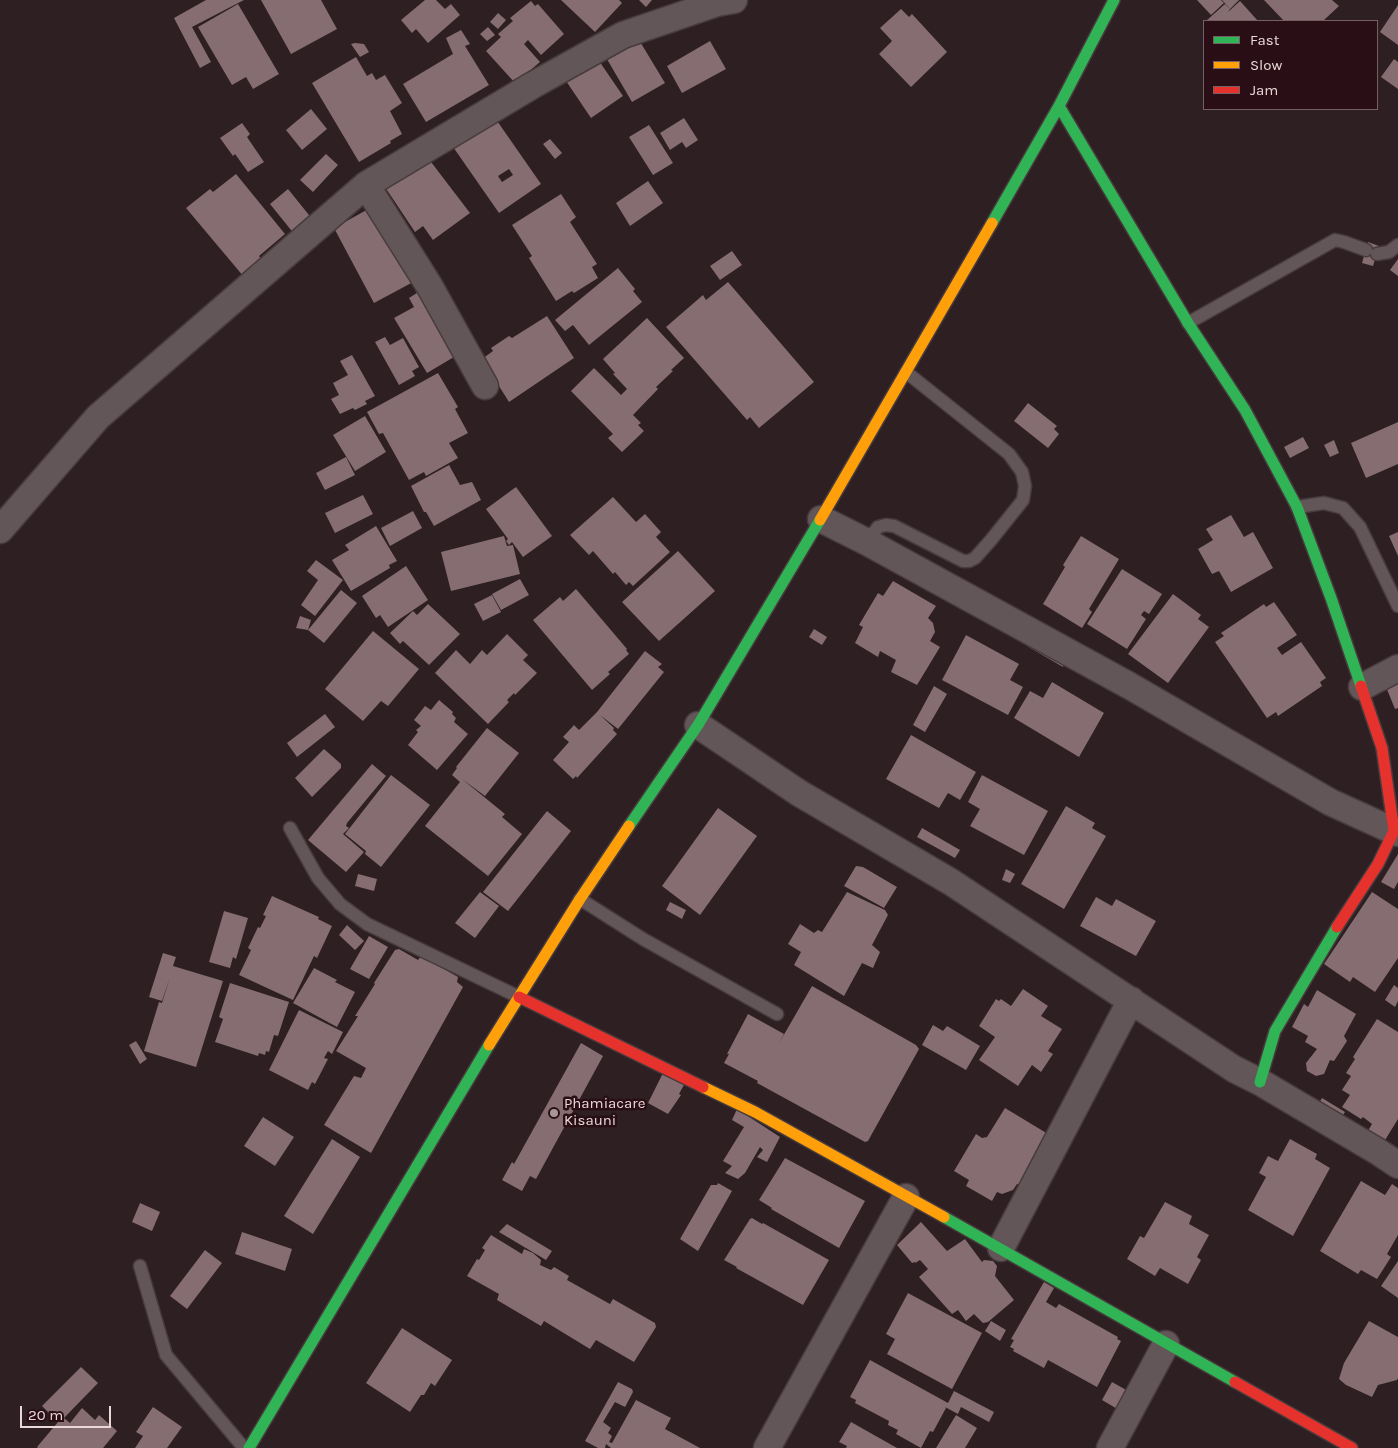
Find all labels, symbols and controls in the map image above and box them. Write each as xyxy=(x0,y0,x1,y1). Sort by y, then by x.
legend xyxy=(1203,20,1378,110)
text: Fast xyxy=(1250,31,1279,49)
text: Slow xyxy=(1250,56,1282,74)
text: Jam xyxy=(1250,81,1278,99)
place label: Phamiacare Kisauni xyxy=(564,1095,645,1130)
marker: Phamiacare Kisauni xyxy=(548,1107,560,1119)
scale bar xyxy=(22,1396,114,1428)
text: 20 m xyxy=(28,1406,63,1424)

